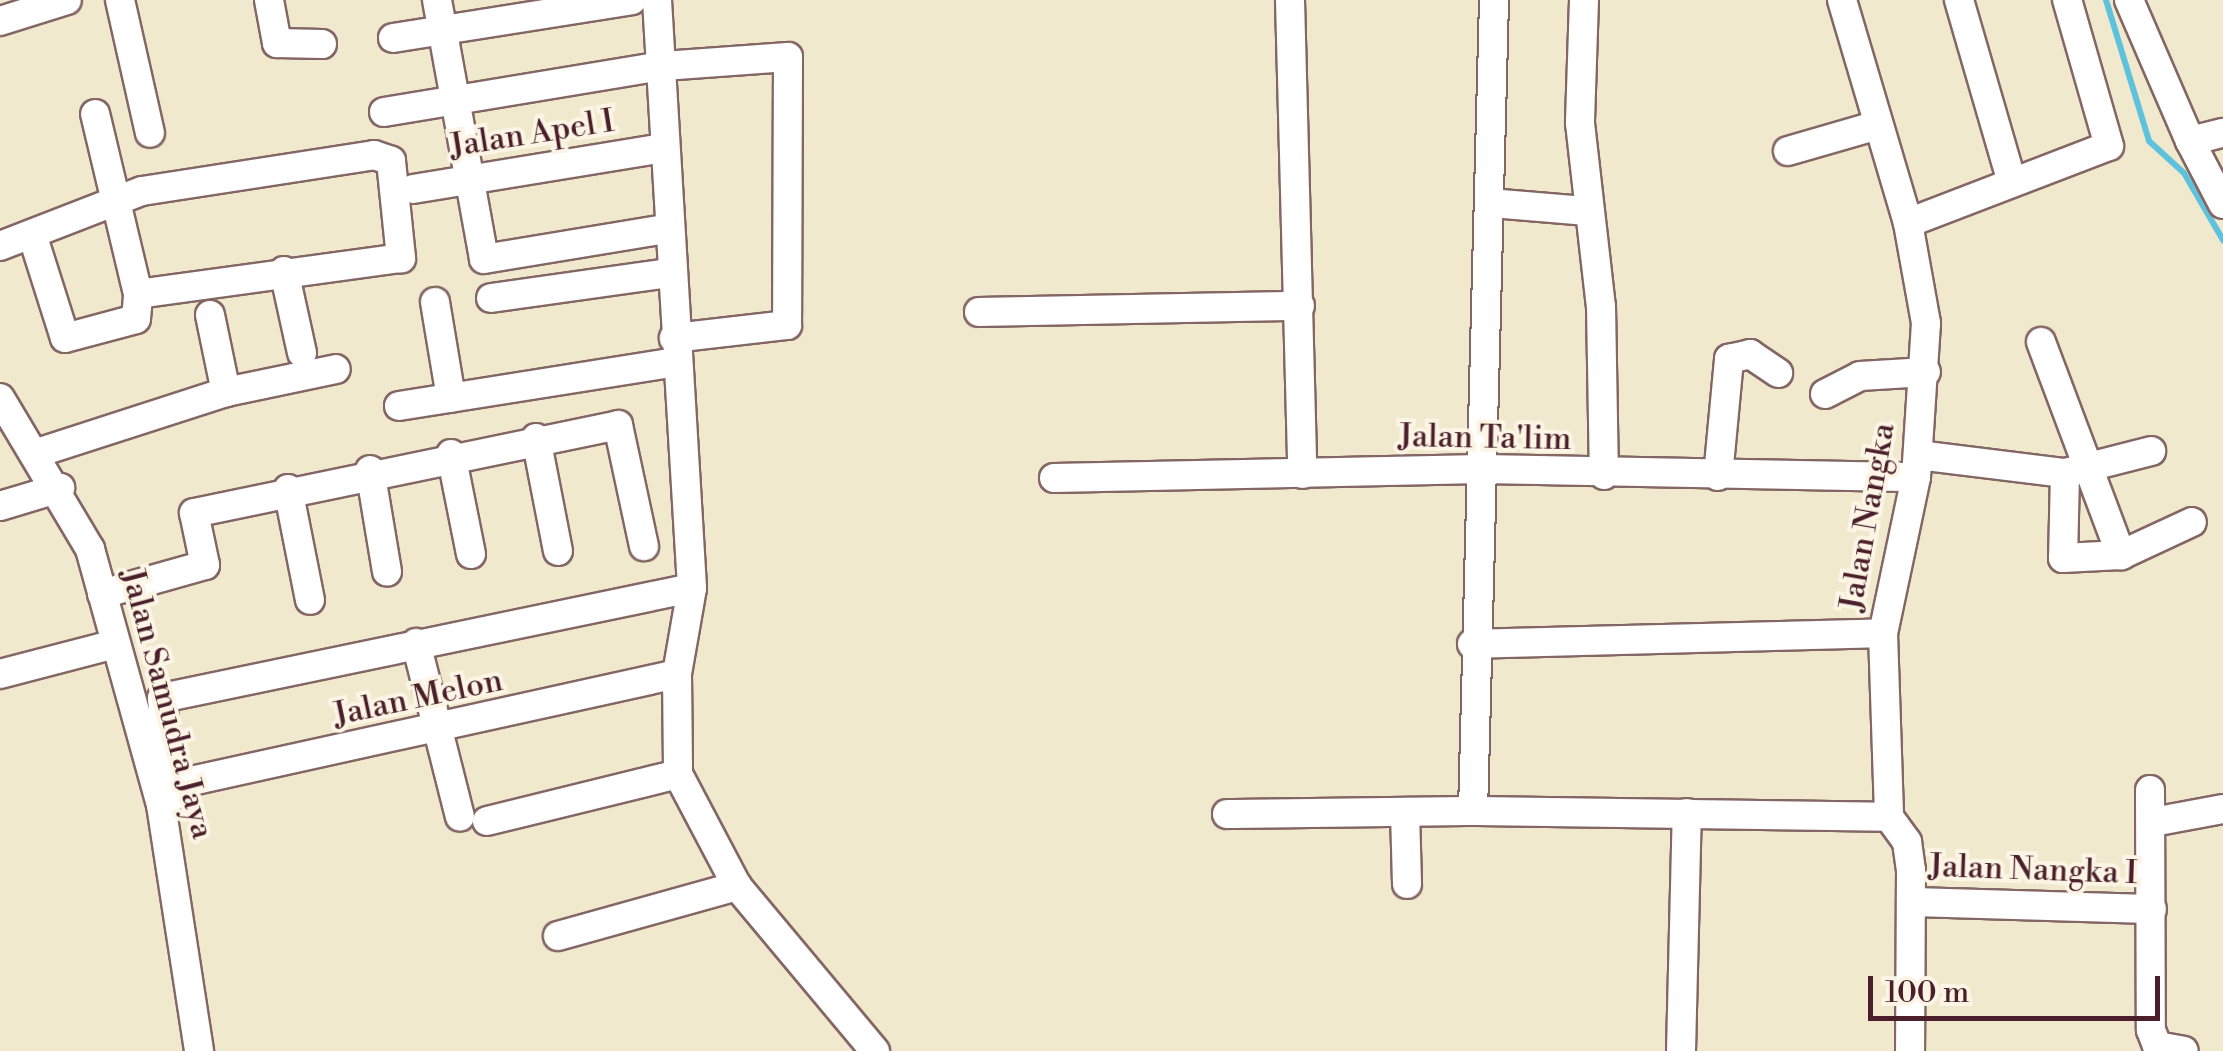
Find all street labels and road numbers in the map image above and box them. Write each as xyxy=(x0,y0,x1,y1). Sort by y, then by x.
street label: Jalan Apel I xyxy=(447,102,617,166)
street label: Jalan Ta'lim xyxy=(1398,417,1572,459)
street label: Jalan Nangka xyxy=(1833,420,1903,614)
street label: Jalan Samudra Jaya xyxy=(113,565,221,843)
street label: Jalan Melon xyxy=(330,661,506,735)
street label: Jalan Nangka I xyxy=(1928,847,2138,893)

